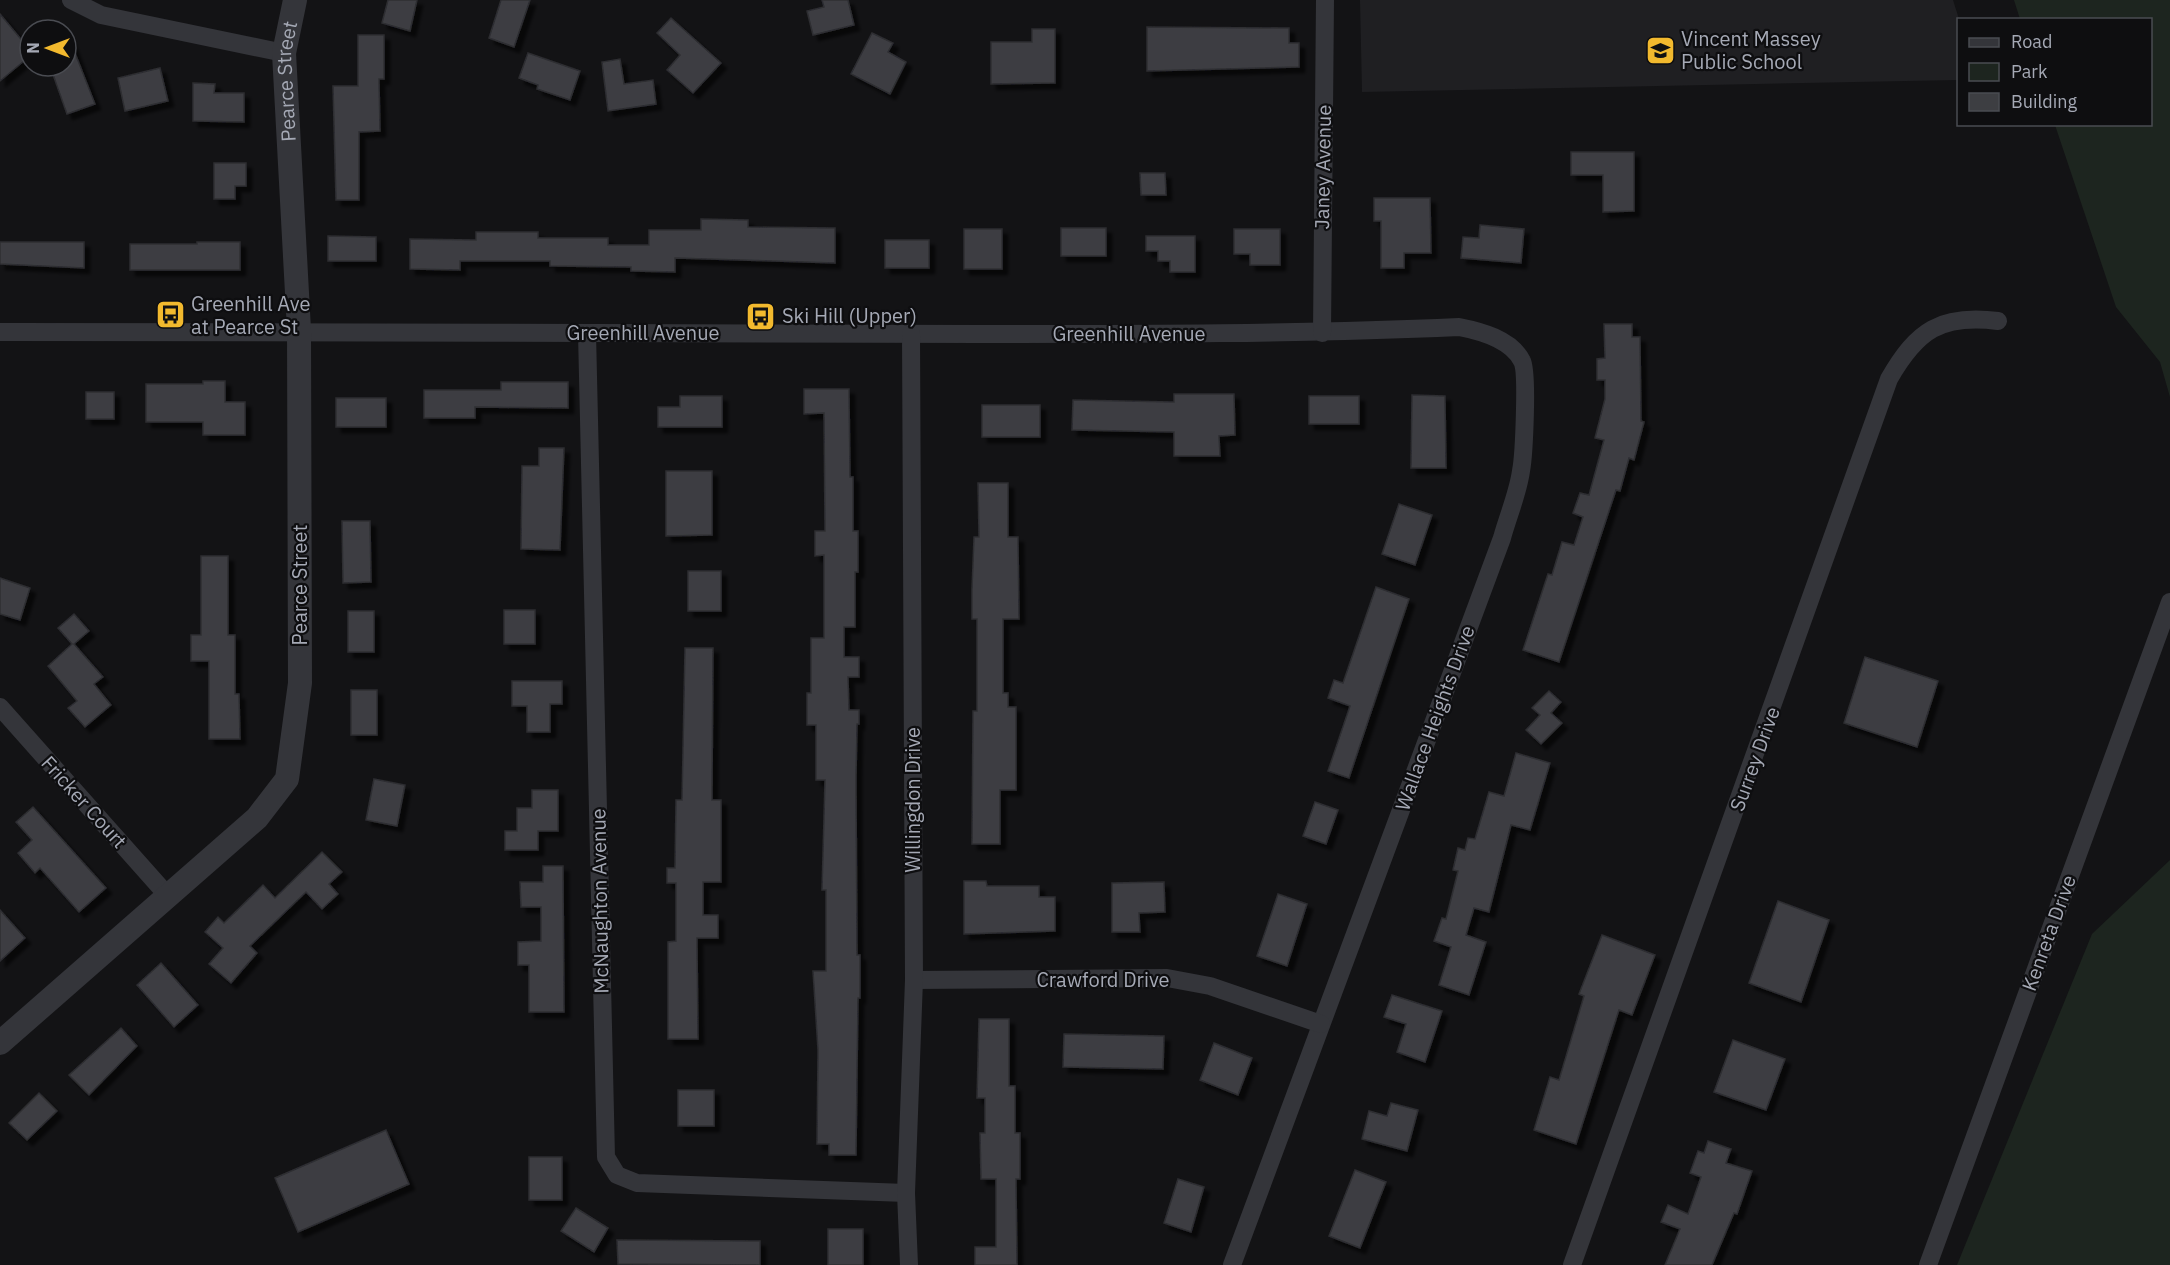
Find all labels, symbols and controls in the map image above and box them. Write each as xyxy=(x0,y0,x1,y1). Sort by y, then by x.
north arrow xyxy=(18,18,78,78)
street label: Pearce Street xyxy=(270,18,303,142)
legend xyxy=(1957,18,2152,126)
place label: Vincent Massey Public School xyxy=(1681,25,1821,75)
text: Road xyxy=(2011,30,2052,53)
school or university icon: Vincent Massey Public School xyxy=(1644,34,1676,66)
text: N xyxy=(23,42,43,54)
text: Park xyxy=(2011,60,2048,83)
text: Building xyxy=(2011,90,2078,113)
street label: Janey Avenue xyxy=(1308,104,1337,230)
place label: Greenhill Ave at Pearce St xyxy=(191,290,310,340)
bus stop icon: Greenhill Ave at Pearce St xyxy=(154,299,186,331)
bus stop icon: Ski Hill (Upper) xyxy=(745,300,777,332)
place label: Ski Hill (Upper) xyxy=(782,302,917,329)
street label: Greenhill Avenue xyxy=(566,319,720,346)
street label: Greenhill Avenue xyxy=(1052,320,1206,347)
street label: Pearce Street xyxy=(286,524,313,646)
street label: Wallace Heights Drive xyxy=(1388,621,1481,814)
street label: Surrey Drive xyxy=(1723,703,1786,815)
street label: Willingdon Drive xyxy=(899,727,926,873)
street label: Fricker Court xyxy=(36,750,133,854)
street label: McNaughton Avenue xyxy=(584,808,615,994)
street label: Kenreta Drive xyxy=(2015,871,2082,995)
street label: Crawford Drive xyxy=(1036,966,1170,993)

